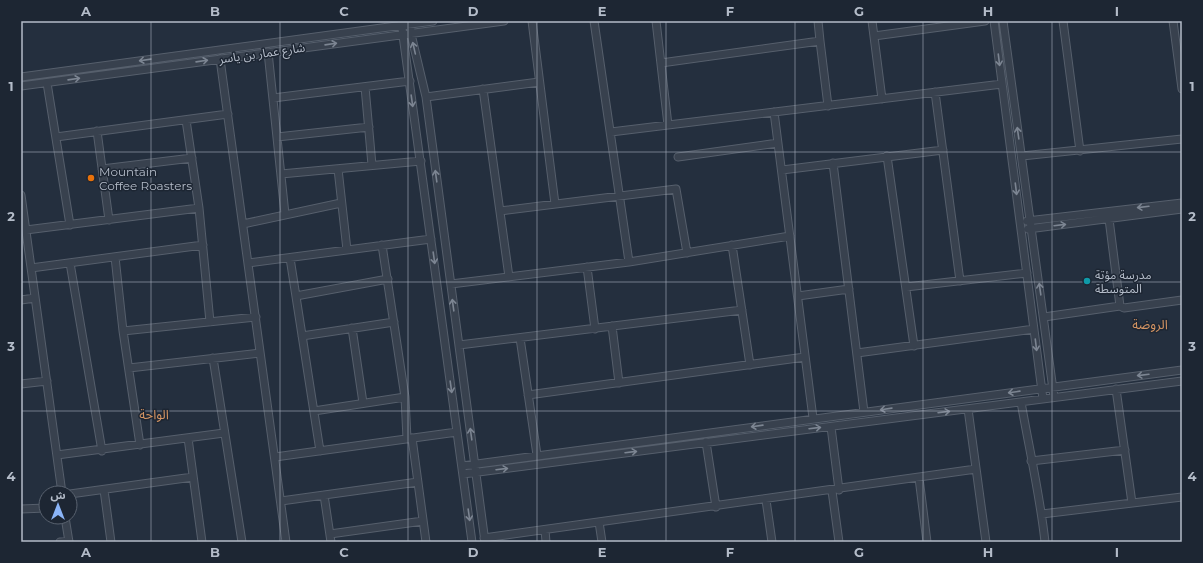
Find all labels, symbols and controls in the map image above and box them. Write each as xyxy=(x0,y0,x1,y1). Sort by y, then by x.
text: A xyxy=(80,3,92,19)
text: B xyxy=(210,3,220,19)
text: C xyxy=(339,3,349,19)
text: D xyxy=(468,3,479,19)
text: E xyxy=(598,3,607,19)
text: F xyxy=(726,3,734,19)
text: G xyxy=(854,3,864,19)
text: H xyxy=(983,3,993,19)
text: I xyxy=(1115,3,1119,19)
street label: شارع عمار بن ياسر xyxy=(217,40,306,69)
one-way arrow xyxy=(324,40,337,48)
one-way arrow xyxy=(410,42,418,55)
one-way arrow xyxy=(995,53,1003,66)
one-way arrow xyxy=(139,56,152,64)
one-way arrow xyxy=(195,57,208,65)
one-way arrow xyxy=(67,75,80,83)
text: 1 xyxy=(8,78,14,94)
text: 1 xyxy=(1189,78,1195,94)
one-way arrow xyxy=(408,94,416,107)
one-way arrow xyxy=(1014,127,1022,140)
place label: Mountain Coffee Roasters xyxy=(99,164,192,193)
one-way arrow xyxy=(432,170,440,183)
marker: Mountain Coffee Roasters xyxy=(86,173,96,183)
one-way arrow xyxy=(1012,182,1020,195)
one-way arrow xyxy=(1137,203,1150,211)
text: 2 xyxy=(7,208,15,224)
text: 2 xyxy=(1188,208,1196,224)
one-way arrow xyxy=(1053,221,1066,229)
one-way arrow xyxy=(430,251,438,264)
place label: مدرسة مؤتة المتوسطة xyxy=(1095,267,1152,296)
marker: مدرسة مؤتة المتوسطة xyxy=(1082,276,1092,286)
one-way arrow xyxy=(1036,283,1044,296)
one-way arrow xyxy=(449,299,457,312)
district label: الروضة xyxy=(1132,316,1168,332)
text: 3 xyxy=(6,338,15,354)
one-way arrow xyxy=(1033,338,1040,351)
text: 3 xyxy=(1187,338,1196,354)
one-way arrow xyxy=(1137,371,1150,379)
one-way arrow xyxy=(447,380,455,393)
one-way arrow xyxy=(1008,388,1021,395)
one-way arrow xyxy=(880,405,893,413)
district label: الواحة xyxy=(139,406,169,422)
one-way arrow xyxy=(937,408,950,416)
one-way arrow xyxy=(751,422,764,430)
one-way arrow xyxy=(808,425,821,432)
one-way arrow xyxy=(467,428,475,441)
one-way arrow xyxy=(624,448,637,456)
one-way arrow xyxy=(495,465,508,473)
text: 4 xyxy=(7,468,16,484)
text: 4 xyxy=(1188,468,1197,484)
north arrow xyxy=(38,485,78,525)
text: ش xyxy=(50,488,66,502)
one-way arrow xyxy=(465,508,473,521)
text: A xyxy=(80,544,92,560)
text: B xyxy=(210,544,220,560)
text: C xyxy=(339,544,349,560)
text: D xyxy=(468,544,479,560)
text: E xyxy=(598,544,607,560)
text: F xyxy=(726,544,734,560)
text: G xyxy=(854,544,864,560)
text: H xyxy=(983,544,993,560)
text: I xyxy=(1115,544,1119,560)

